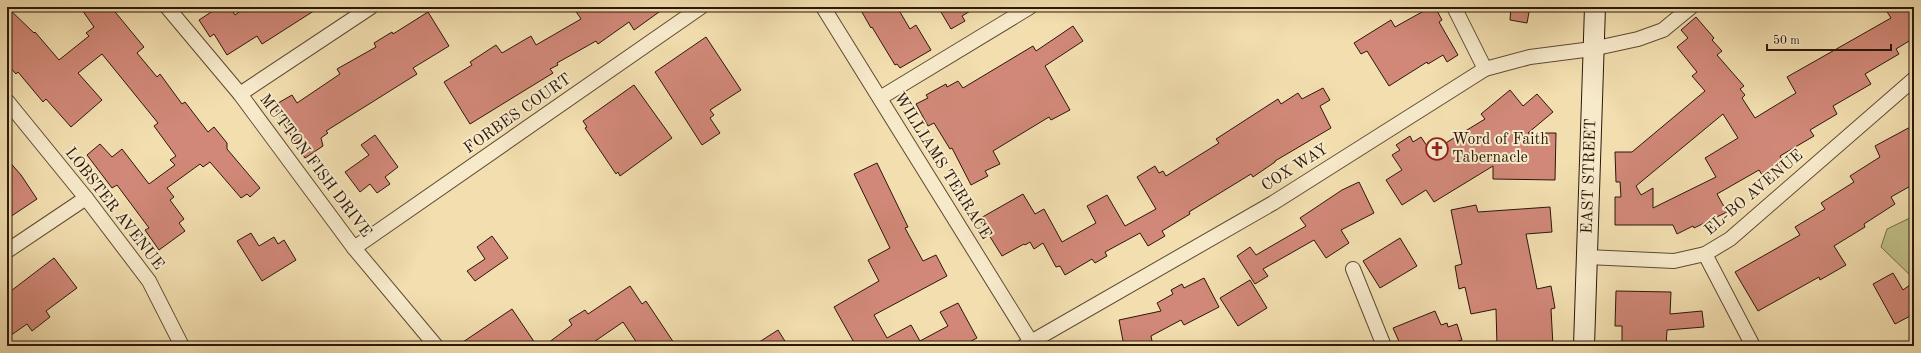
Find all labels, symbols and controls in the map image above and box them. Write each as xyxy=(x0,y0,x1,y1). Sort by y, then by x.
scale bar xyxy=(1767,26,1891,52)
text: 50 m xyxy=(1773,34,1800,47)
street label: FORBES COURT xyxy=(461,71,575,157)
street label: WILLIAMS TERRACE xyxy=(890,90,994,242)
street label: MUTTON FISH DRIVE xyxy=(256,92,374,240)
street label: EAST STREET xyxy=(1580,118,1599,234)
place label: Word of Faith Tabernacle xyxy=(1452,132,1549,166)
church icon: Word of Faith Tabernacle xyxy=(1424,136,1450,162)
street label: COX WAY xyxy=(1259,141,1331,195)
street label: LOBSTER AVENUE xyxy=(61,145,167,273)
street label: EL-BO AVENUE xyxy=(1702,147,1806,239)

